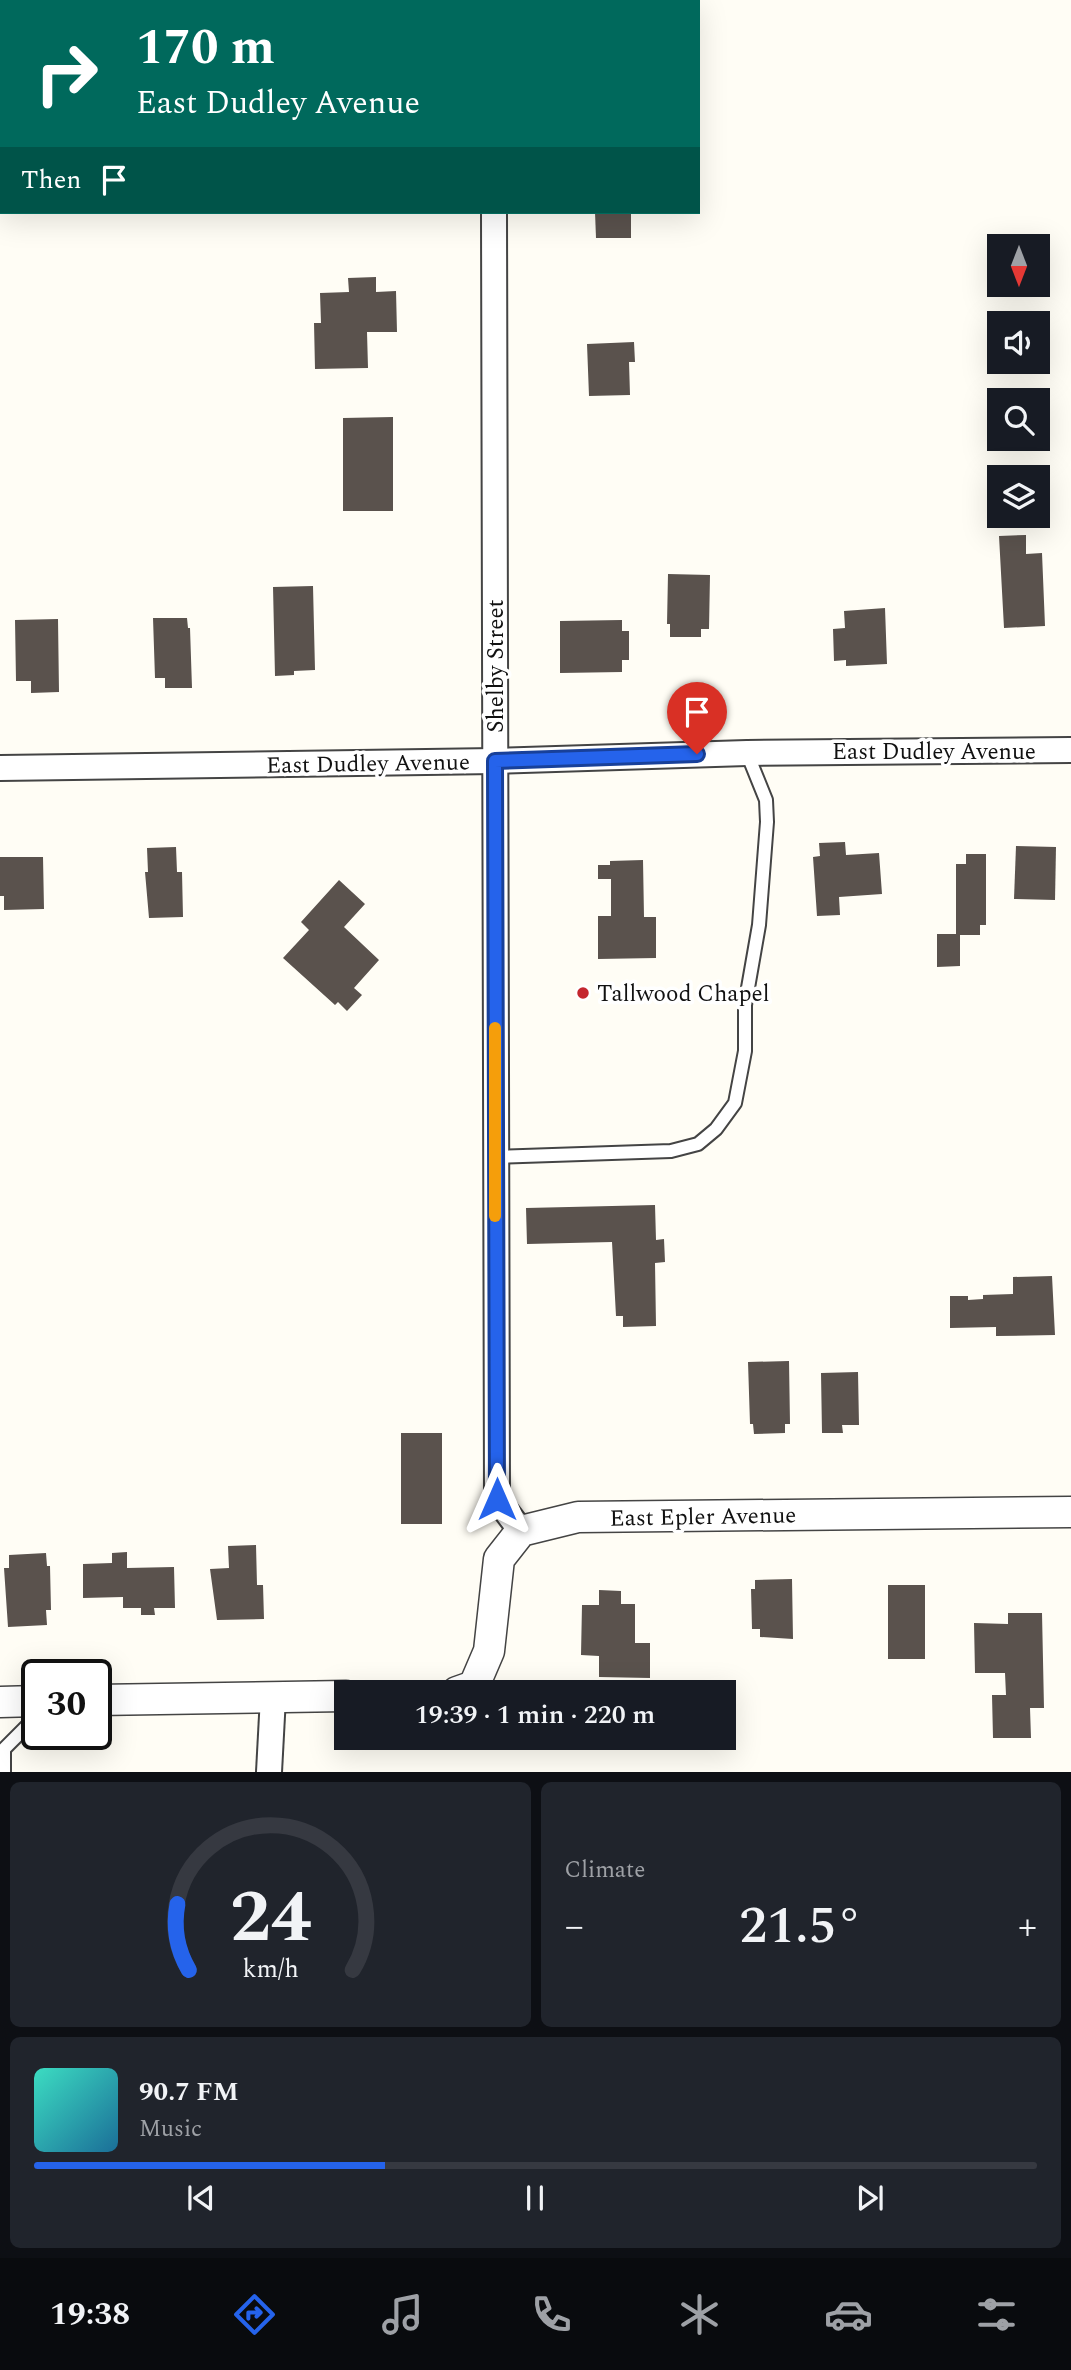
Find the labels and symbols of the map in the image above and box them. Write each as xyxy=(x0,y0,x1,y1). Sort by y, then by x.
north arrow xyxy=(987,234,1050,298)
street label: Shelby Street xyxy=(479,599,514,733)
pin xyxy=(667,682,727,754)
street label: East Dudley Avenue xyxy=(832,735,1036,770)
street label: East Dudley Avenue xyxy=(266,745,470,784)
place label: Tallwood Chapel xyxy=(597,977,770,1012)
marker: Tallwood Chapel xyxy=(575,985,591,1001)
position arrow xyxy=(460,1462,534,1536)
street label: East Epler Avenue xyxy=(609,1498,797,1537)
speed limit sign: 30 xyxy=(21,1659,112,1750)

